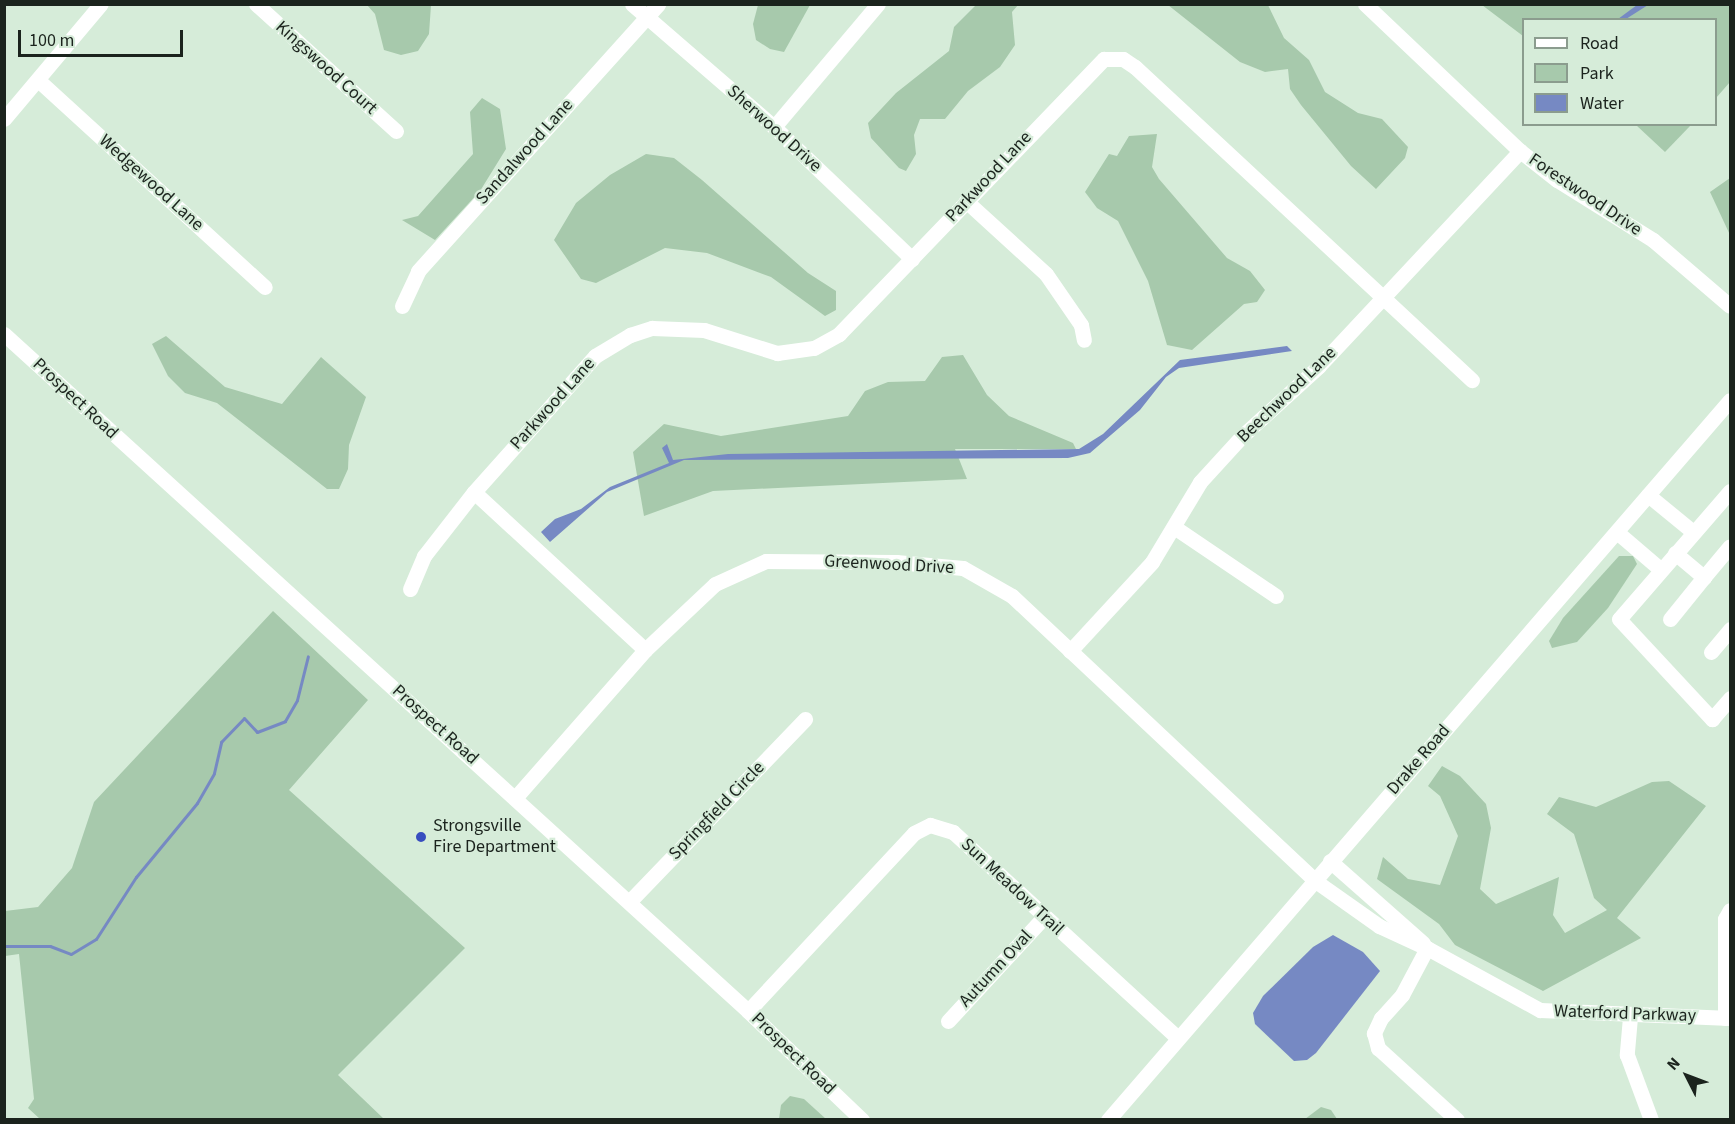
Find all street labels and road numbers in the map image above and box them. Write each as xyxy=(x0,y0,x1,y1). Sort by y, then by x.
street label: Kingswood Court xyxy=(271,17,381,119)
street label: Sherwood Drive xyxy=(722,81,826,177)
street label: Sandalwood Lane xyxy=(472,95,578,209)
street label: Parkwood Lane xyxy=(941,127,1037,227)
street label: Wedgewood Lane xyxy=(94,130,208,236)
street label: Forestwood Drive xyxy=(1524,149,1646,241)
street label: Beechwood Lane xyxy=(1233,342,1341,448)
street label: Prospect Road xyxy=(28,354,122,444)
street label: Parkwood Lane xyxy=(506,354,600,454)
street label: Greenwood Drive xyxy=(824,551,954,579)
street label: Prospect Road xyxy=(387,681,483,769)
street label: Drake Road xyxy=(1383,721,1455,799)
street label: Springfield Circle xyxy=(665,757,769,865)
street label: Sun Meadow Trail xyxy=(956,834,1068,940)
street label: Autumn Oval xyxy=(955,926,1037,1012)
street label: Waterford Parkway xyxy=(1554,1001,1696,1027)
street label: Prospect Road xyxy=(746,1008,840,1100)

